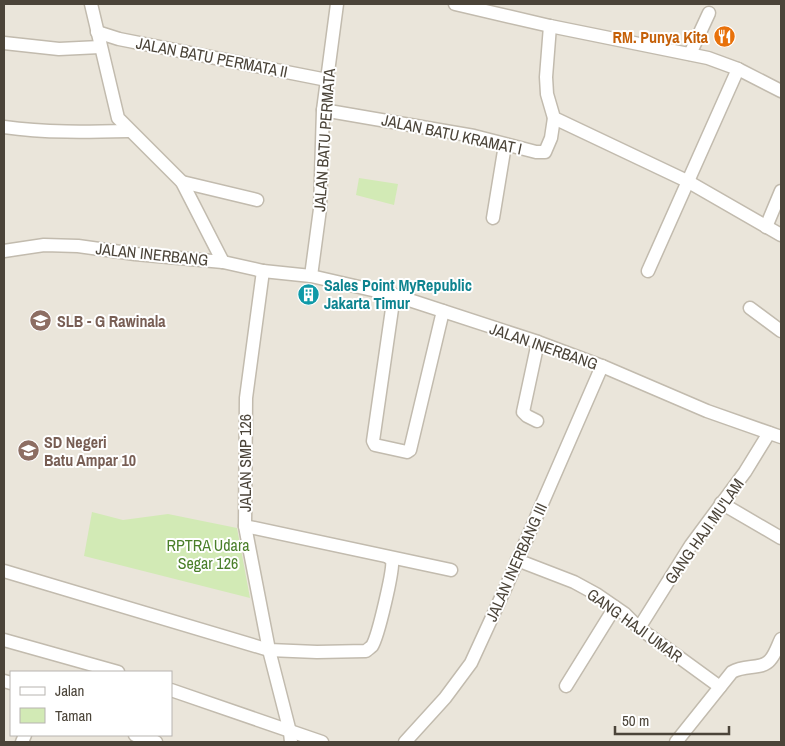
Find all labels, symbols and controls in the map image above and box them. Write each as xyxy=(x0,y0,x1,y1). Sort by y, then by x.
restaurant icon: RM. Punya Kita xyxy=(712,25,736,49)
place label: RM. Punya Kita xyxy=(612,26,709,48)
street label: JALAN BATU PERMATA II xyxy=(134,32,290,82)
street label: JALAN BATU PERMATA xyxy=(308,67,340,212)
street label: JALAN BATU KRAMAT I xyxy=(380,108,524,160)
street label: JALAN INERBANG xyxy=(95,237,209,271)
place label: Sales Point MyRepublic Jakarta Timur xyxy=(324,274,472,314)
building icon: Sales Point MyRepublic Jakarta Timur xyxy=(296,282,320,306)
school or university icon: SLB - G Rawinala xyxy=(29,309,53,333)
place label: SLB - G Rawinala xyxy=(57,310,166,332)
street label: JALAN INERBANG xyxy=(487,317,601,375)
street label: JALAN SMP 126 xyxy=(234,414,256,512)
place label: SD Negeri Batu Ampar 10 xyxy=(44,431,136,471)
school or university icon: SD Negeri Batu Ampar 10 xyxy=(16,439,40,463)
street label: GANG HAJI MU'LAM xyxy=(659,474,749,588)
street label: JALAN INERBANG III xyxy=(480,499,552,625)
park label: RPTRA Udara Segar 126 xyxy=(166,534,250,574)
street label: GANG HAJI UMAR xyxy=(583,583,688,667)
legend xyxy=(10,671,172,736)
text: Jalan xyxy=(55,680,84,701)
scale bar xyxy=(615,704,729,736)
text: Taman xyxy=(55,705,92,726)
text: 50 m xyxy=(622,710,649,731)

